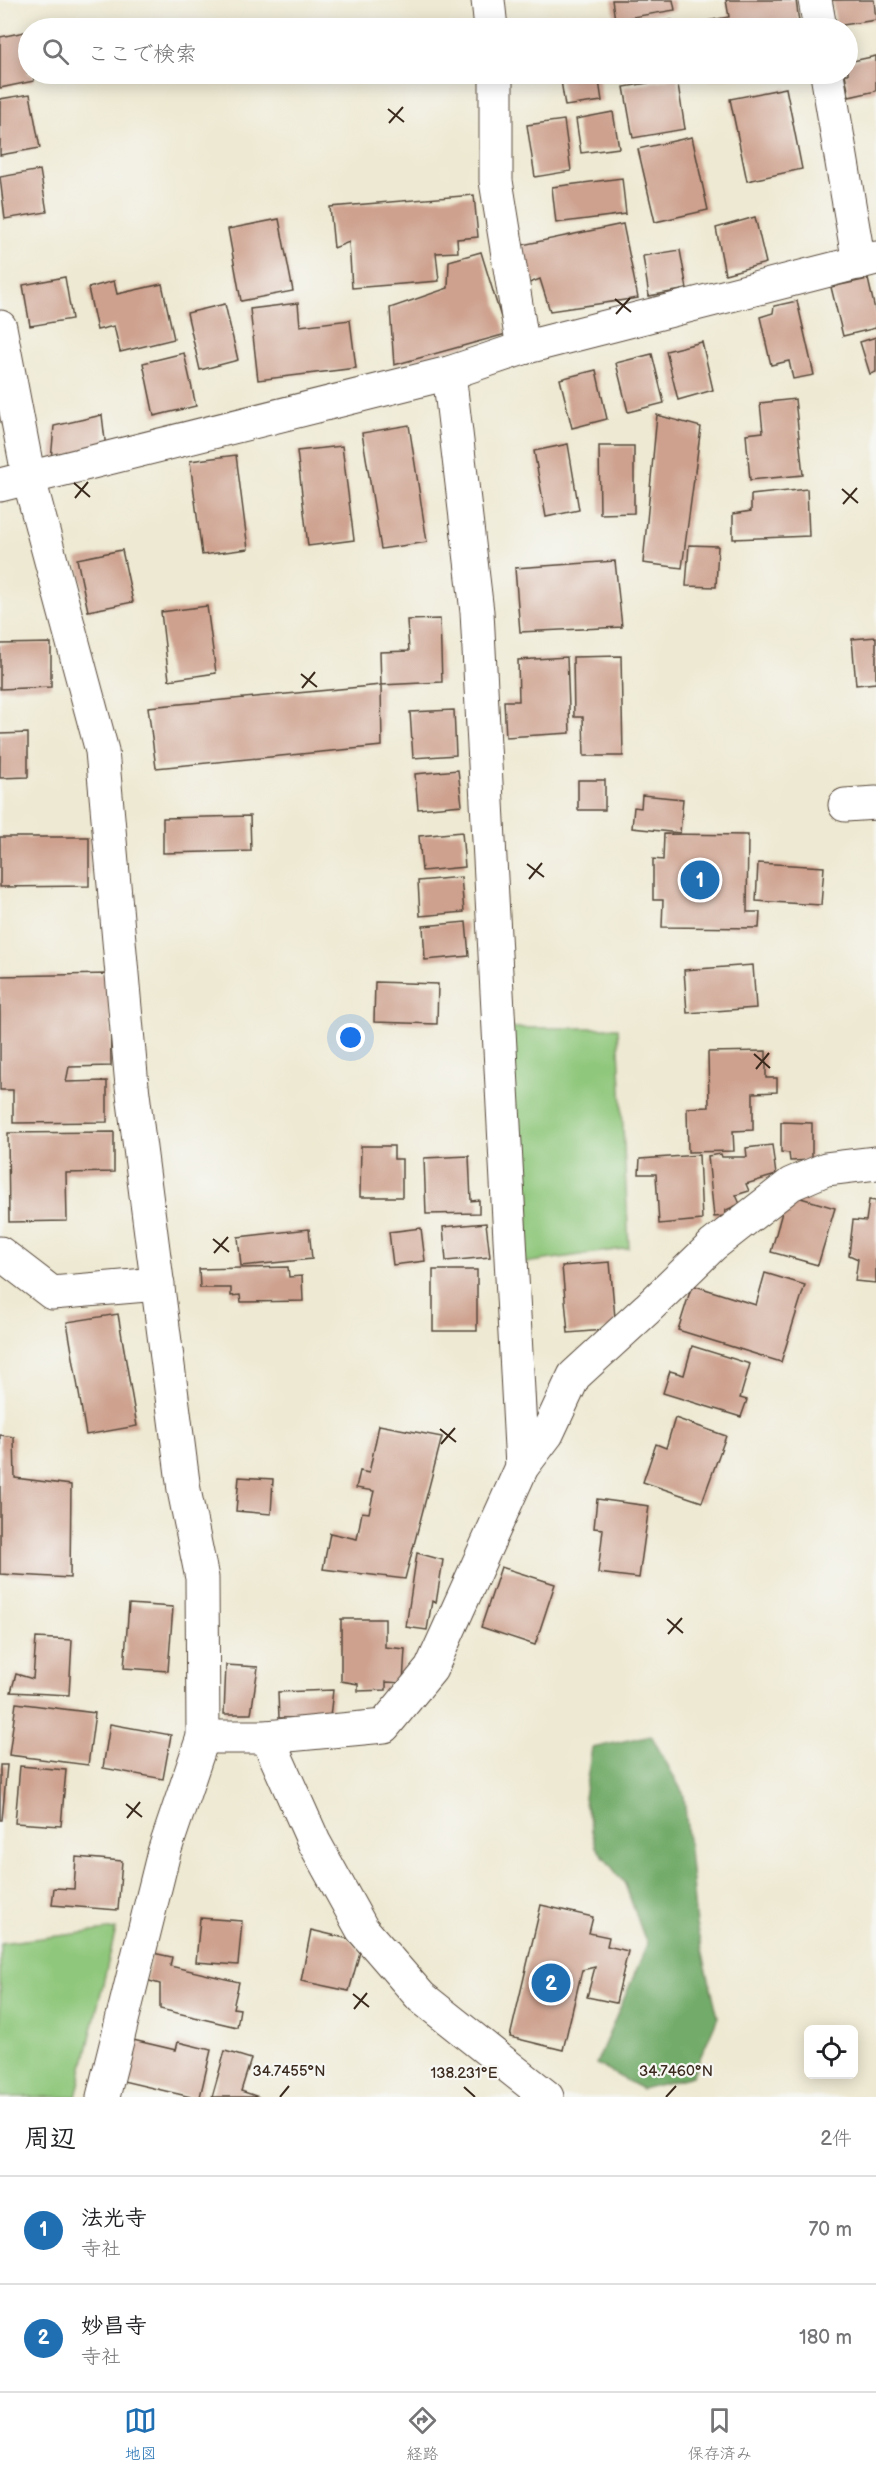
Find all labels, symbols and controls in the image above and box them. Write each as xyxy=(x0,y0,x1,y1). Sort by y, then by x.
search box xyxy=(18,18,858,84)
icon: search xyxy=(39,35,72,68)
text: ここで検索 xyxy=(87,41,197,68)
pin: 1 xyxy=(680,858,720,902)
your location xyxy=(336,1023,365,1052)
pin: 2 xyxy=(532,1960,570,2006)
map controls xyxy=(804,2025,858,2079)
button: locate xyxy=(804,2025,858,2079)
text: 34.7455°N xyxy=(252,2062,326,2081)
text: 34.7460°N xyxy=(639,2062,713,2081)
text: 138.231°E xyxy=(430,2064,498,2083)
text: 周辺 xyxy=(24,2124,76,2155)
text: 2件 xyxy=(820,2127,852,2151)
text: 法光寺 xyxy=(81,2205,147,2232)
text: 1 xyxy=(39,2218,48,2242)
text: 70 m xyxy=(808,2218,852,2242)
text: 寺社 xyxy=(81,2237,121,2261)
text: 妙昌寺 xyxy=(81,2313,147,2340)
text: 2 xyxy=(38,2326,49,2350)
text: 180 m xyxy=(799,2326,852,2350)
text: 寺社 xyxy=(81,2345,121,2369)
tab: 地図 xyxy=(124,2404,157,2464)
tab: 経路 xyxy=(406,2404,439,2464)
tab: 保存済み xyxy=(688,2404,752,2464)

